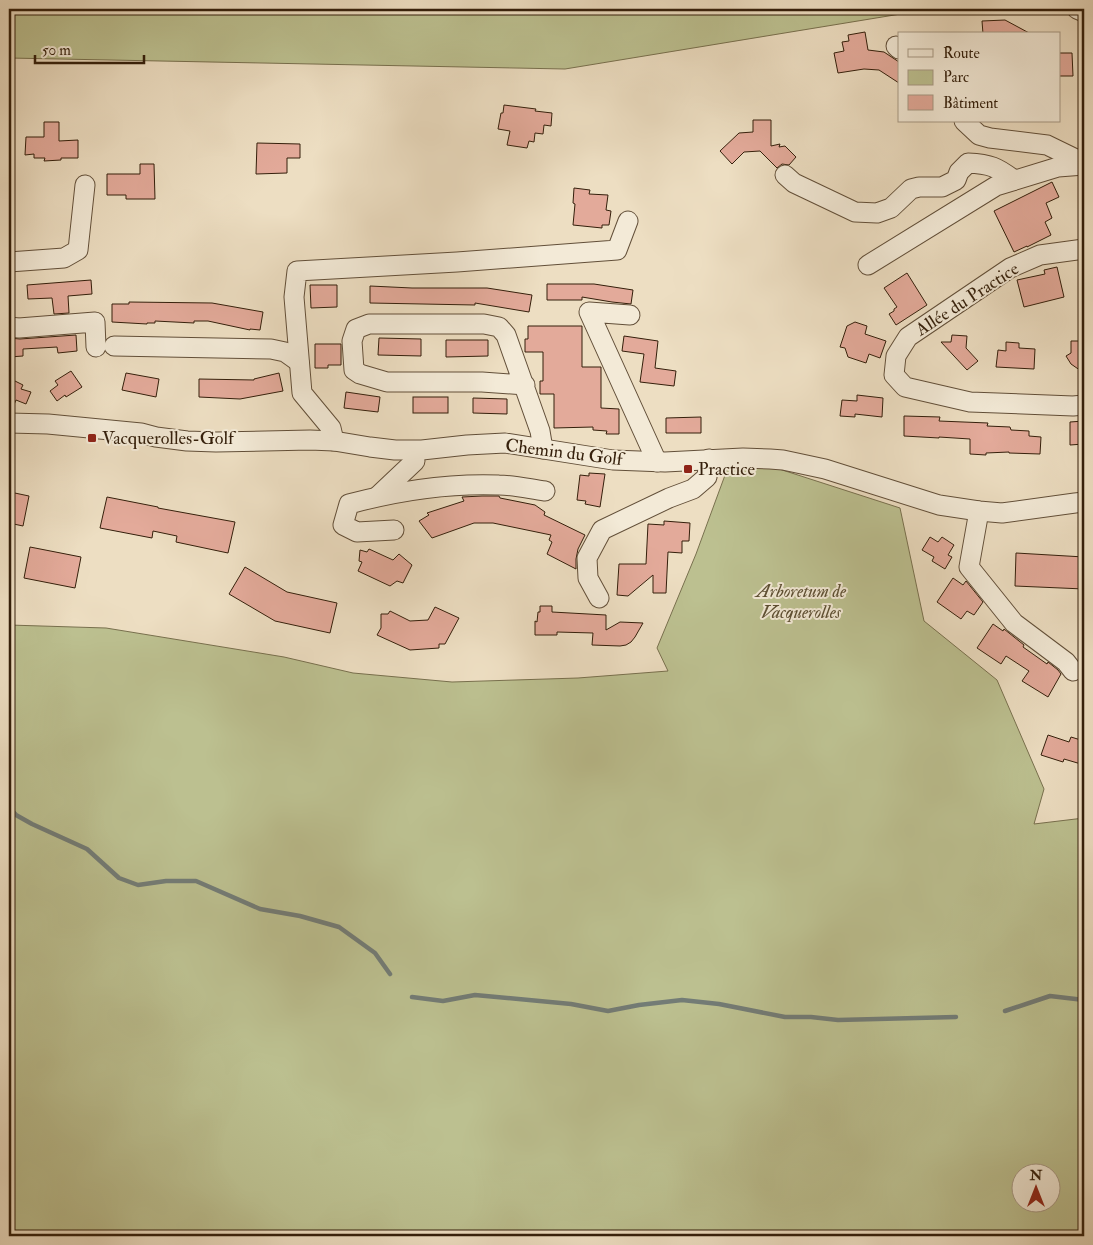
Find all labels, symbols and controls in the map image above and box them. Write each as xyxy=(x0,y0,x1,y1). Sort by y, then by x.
scale bar xyxy=(35,32,144,64)
legend xyxy=(898,32,1060,122)
text: 50 m xyxy=(42,41,71,60)
text: Route xyxy=(943,44,980,63)
text: Parc xyxy=(943,68,969,87)
text: Bâtiment xyxy=(943,94,998,113)
street label: Allée du Practice xyxy=(910,257,1024,342)
place label: Vacquerolles-Golf xyxy=(102,427,237,450)
marker: Vacquerolles-Golf xyxy=(86,432,98,444)
street label: Chemin du Golf xyxy=(504,434,627,471)
place label: Practice xyxy=(698,458,756,481)
marker: Practice xyxy=(682,463,694,475)
park label: Arboretum de Vacquerolles xyxy=(754,580,847,624)
north arrow xyxy=(1010,1162,1060,1212)
text: N xyxy=(1029,1167,1043,1184)

